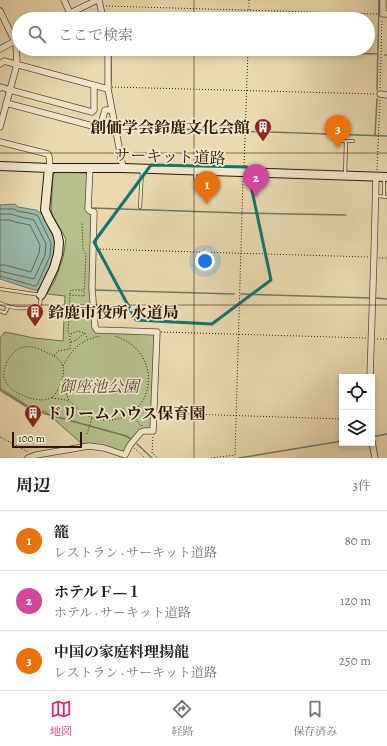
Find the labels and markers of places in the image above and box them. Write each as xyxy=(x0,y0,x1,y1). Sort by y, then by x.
pin: 3 xyxy=(325,115,351,148)
place label: 創価学会鈴鹿文化会館 xyxy=(90,117,250,139)
building icon: 創価学会鈴鹿文化会館 xyxy=(253,117,273,142)
pin: 2 xyxy=(243,164,269,197)
pin: 1 xyxy=(194,171,220,204)
building icon: 鈴鹿市役所 水道局 xyxy=(25,302,45,327)
place label: 鈴鹿市役所 水道局 xyxy=(48,302,179,324)
building icon: ドリームハウス保育園 xyxy=(23,403,43,428)
place label: ドリームハウス保育園 xyxy=(46,403,206,425)

